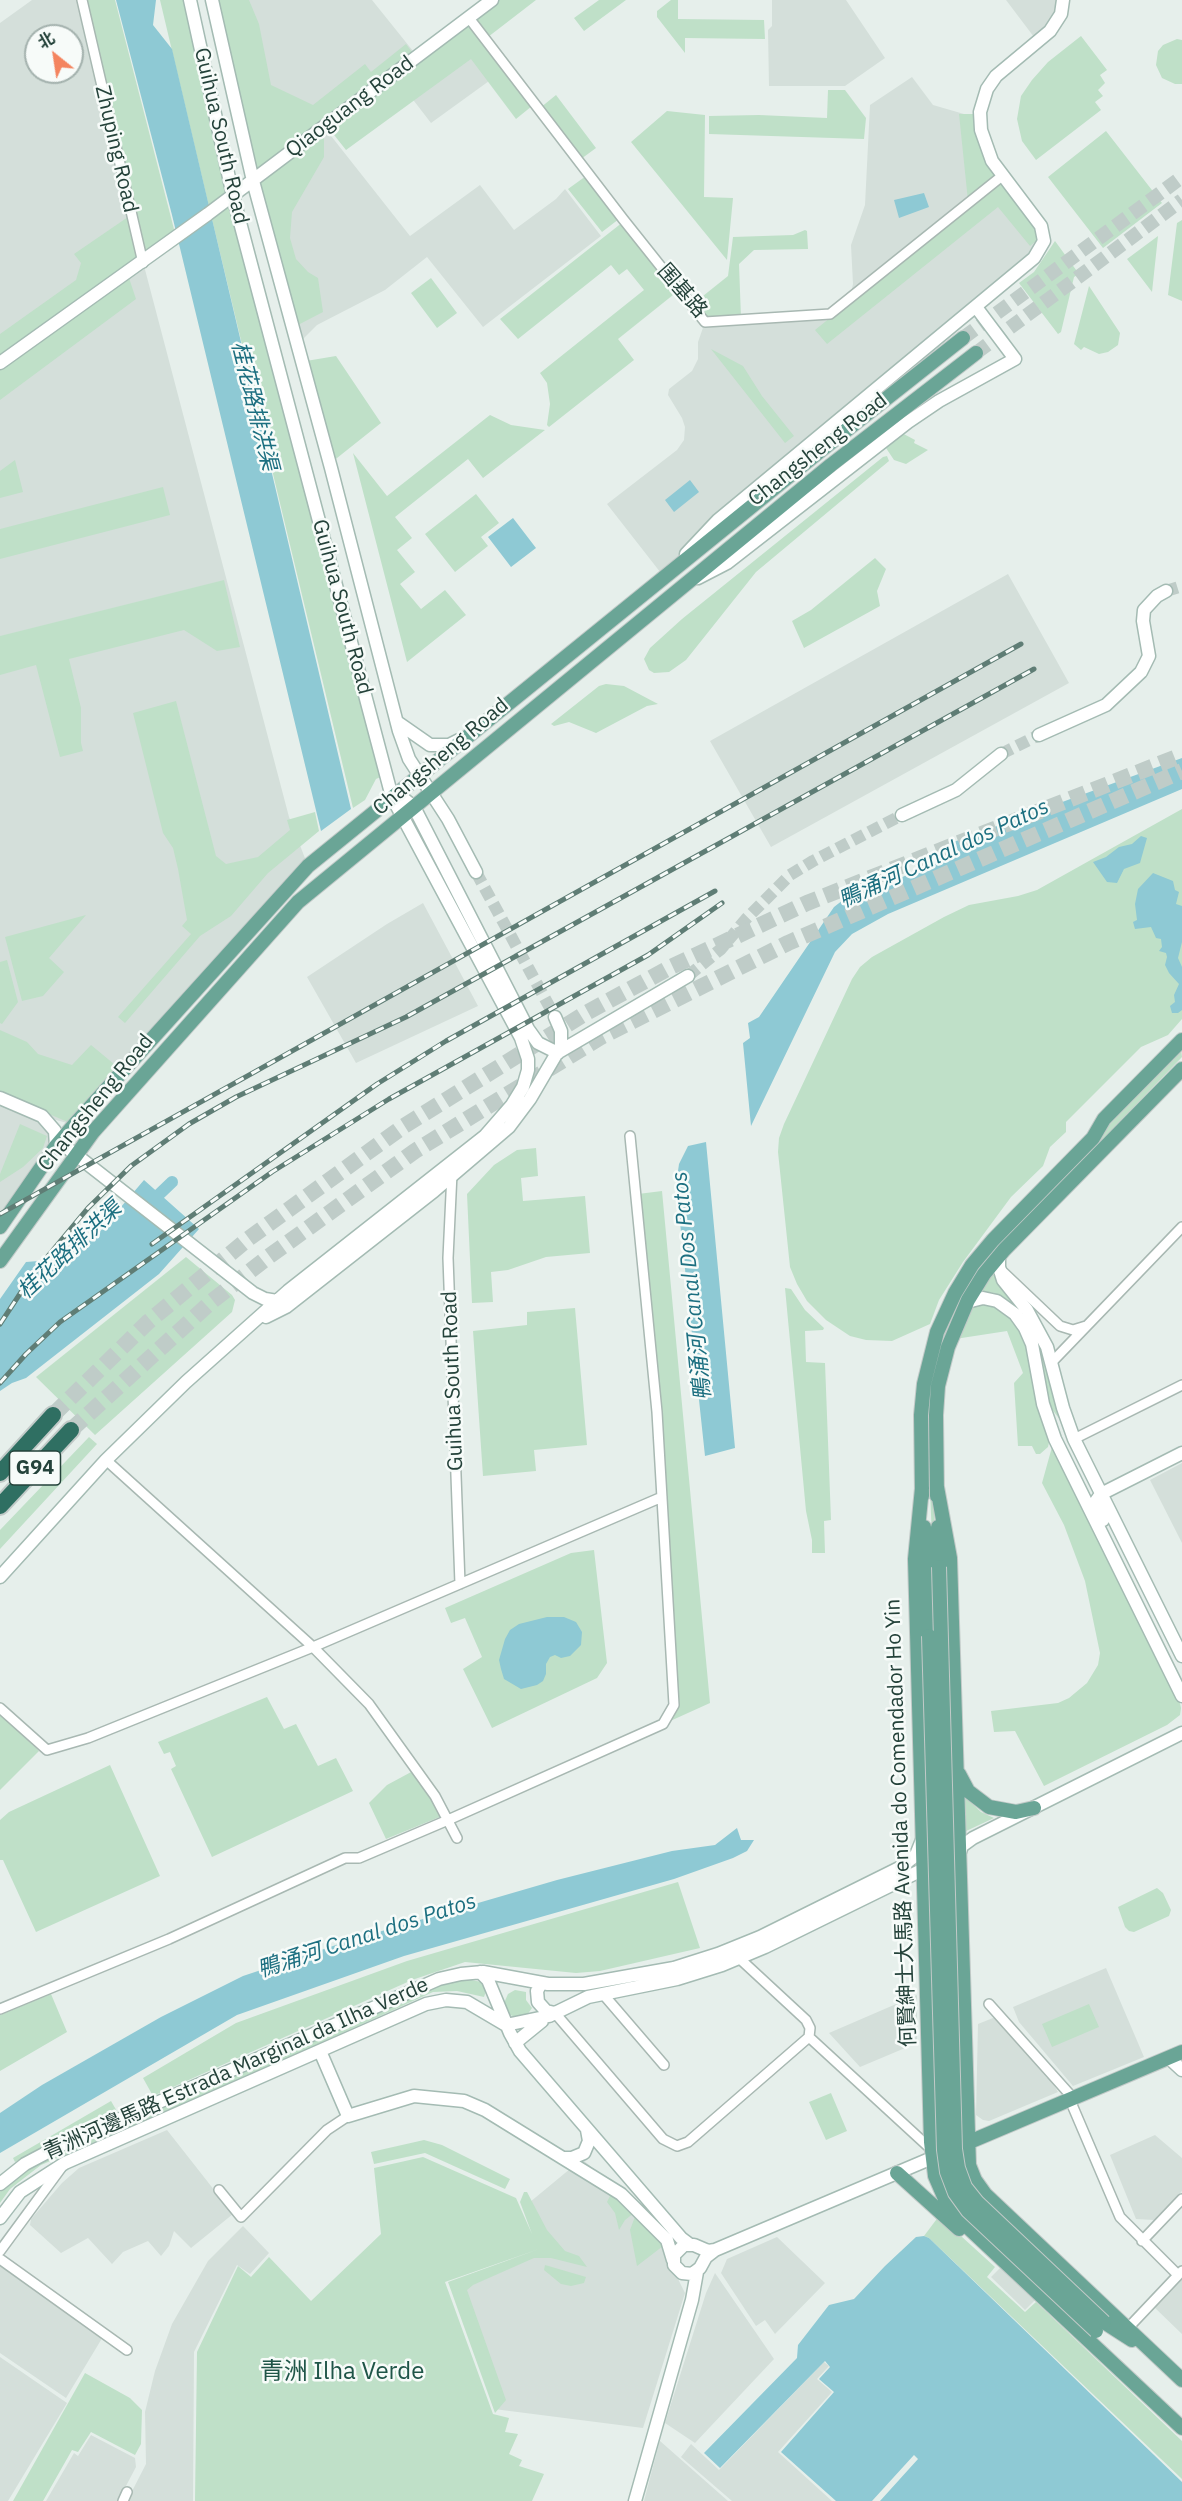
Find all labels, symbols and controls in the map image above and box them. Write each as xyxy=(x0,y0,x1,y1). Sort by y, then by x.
north arrow xyxy=(24,24,84,84)
text: 北 xyxy=(34,27,58,53)
street label: Guihua South Road xyxy=(188,45,254,227)
street label: Qiaoguang Road xyxy=(281,51,419,163)
street label: Zhuping Road xyxy=(89,83,143,215)
street label: 围基路 xyxy=(652,259,712,323)
water label: 桂花路排洪渠 xyxy=(225,339,283,473)
street label: Changsheng Road xyxy=(744,388,892,512)
street label: Guihua South Road xyxy=(307,517,377,697)
street label: Changsheng Road xyxy=(368,693,514,821)
water label: 鴨涌河 Canal dos Patos xyxy=(835,794,1053,914)
street label: Changsheng Road xyxy=(33,1029,159,1177)
water label: 鴨涌河 Canal Dos Patos xyxy=(667,1170,717,1402)
water label: 桂花路排洪渠 xyxy=(13,1195,127,1305)
street label: Guihua South Road xyxy=(437,1291,469,1471)
road number: G94 xyxy=(9,1451,60,1485)
street label: 何賢紳士大馬路 Avenida do Comendador Ho Yin xyxy=(881,1598,921,2048)
water label: 鴨涌河 Canal dos Patos xyxy=(254,1888,480,1984)
street label: 青洲河邊馬路 Estrada Marginal da Ilha Verde xyxy=(39,1972,433,2166)
district label: 青洲 Ilha Verde xyxy=(260,2358,424,2386)

